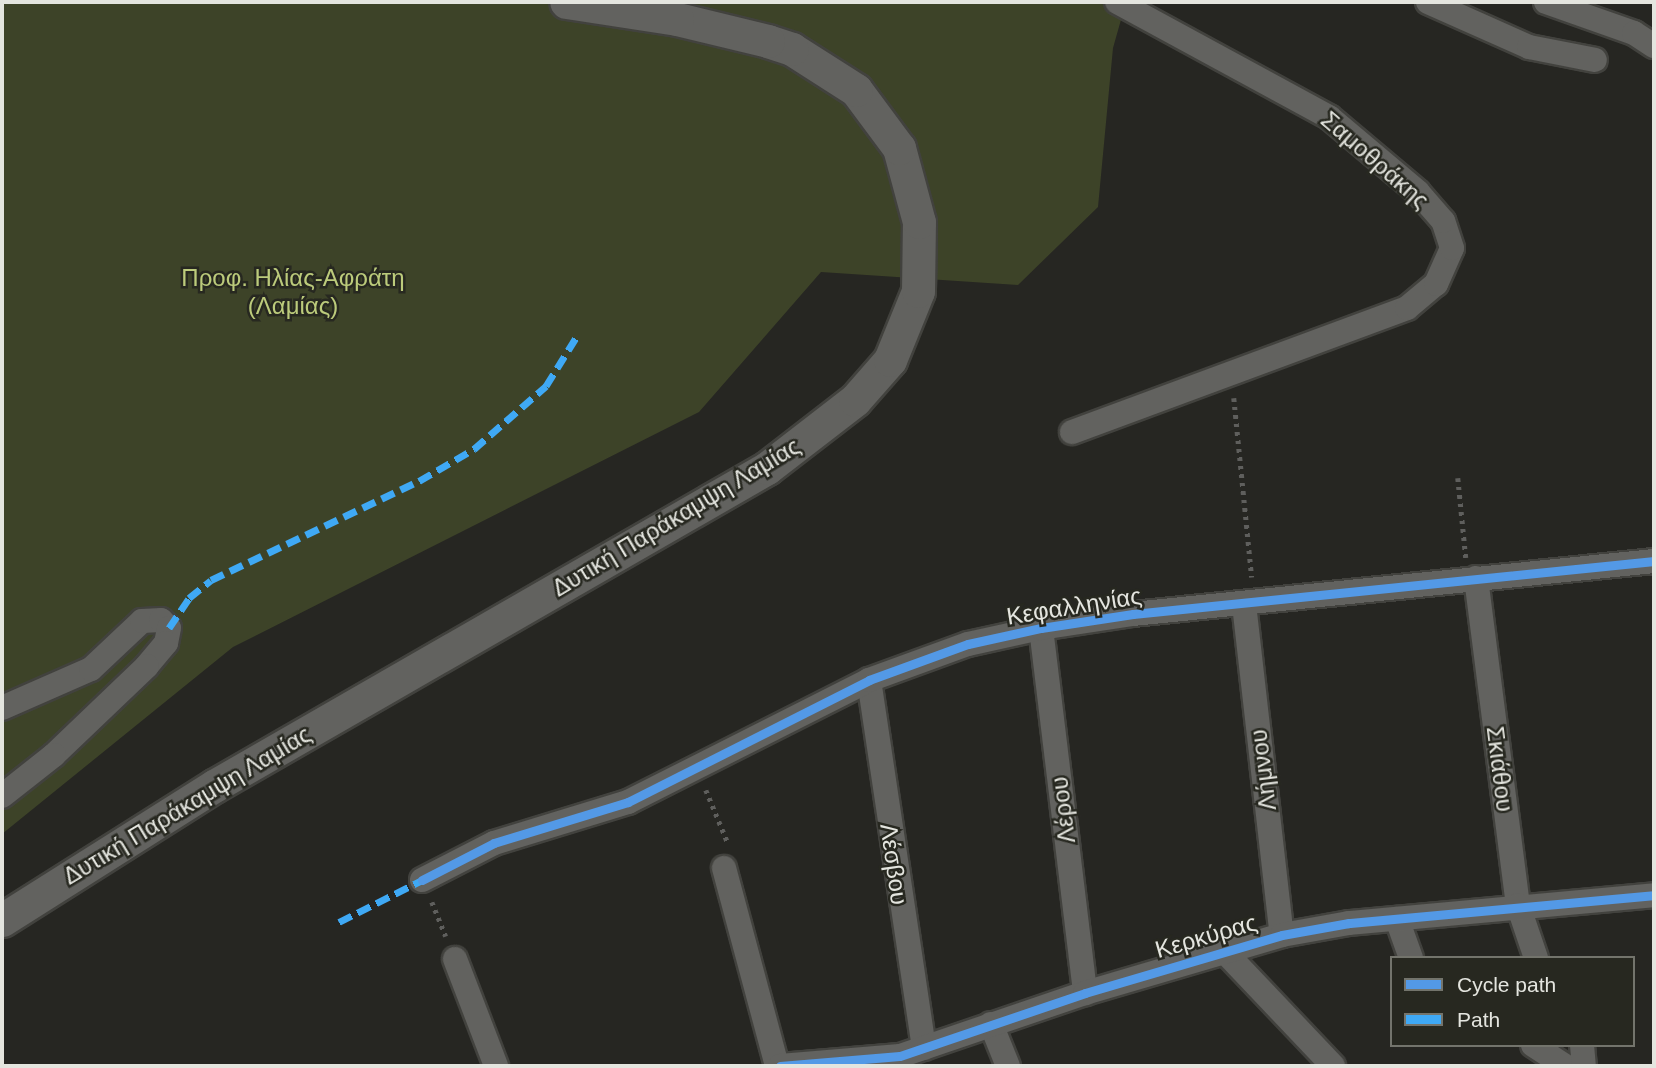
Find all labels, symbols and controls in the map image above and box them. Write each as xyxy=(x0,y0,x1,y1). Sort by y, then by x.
street label: Σαμοθράκης xyxy=(1315,105,1435,215)
park label: Προφ. Ηλίας-Αφράτη (Λαμίας) xyxy=(181,264,405,320)
street label: Δυτική Παράκαμψη Λαμίας xyxy=(546,431,806,603)
street label: Κεφαλληνίας xyxy=(1004,581,1144,631)
street label: Δυτική Παράκαμψη Λαμίας xyxy=(57,719,317,891)
street label: Σκιάθου xyxy=(1480,725,1520,813)
street label: Λήμνου xyxy=(1244,728,1282,812)
street label: Λέρου xyxy=(1045,775,1081,845)
street label: Λέσβου xyxy=(874,821,914,907)
street label: Κερκύρας xyxy=(1152,908,1260,964)
legend xyxy=(1390,956,1635,1047)
text: Cycle path xyxy=(1457,973,1556,996)
text: Path xyxy=(1457,1008,1500,1031)

